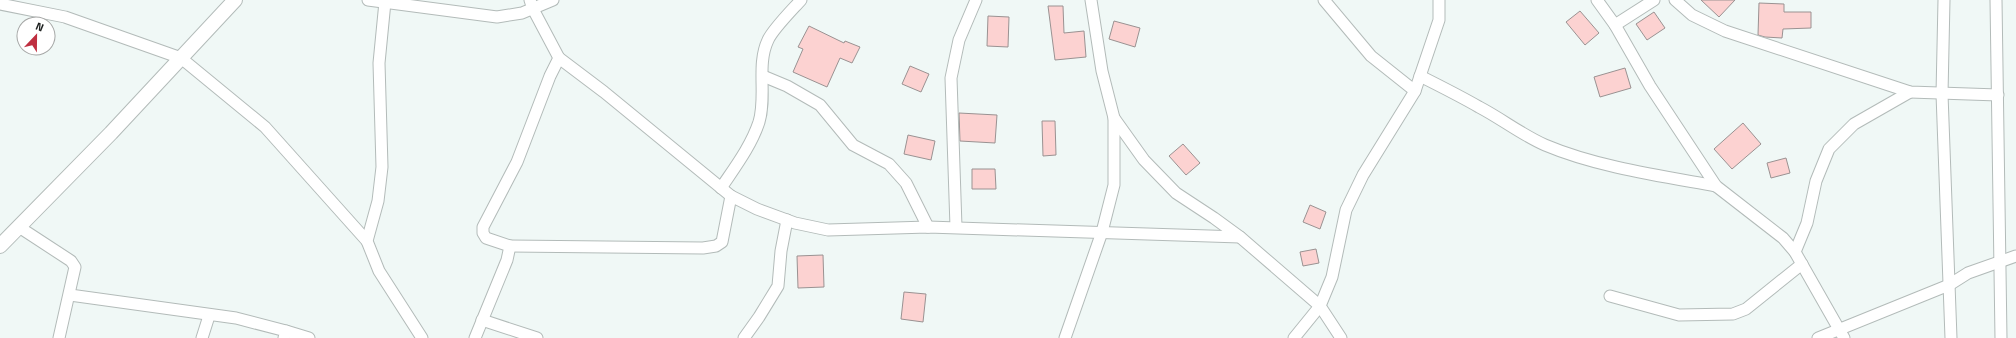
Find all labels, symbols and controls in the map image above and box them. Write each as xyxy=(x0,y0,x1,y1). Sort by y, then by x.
north arrow xyxy=(16,16,56,56)
text: N xyxy=(33,18,46,36)

